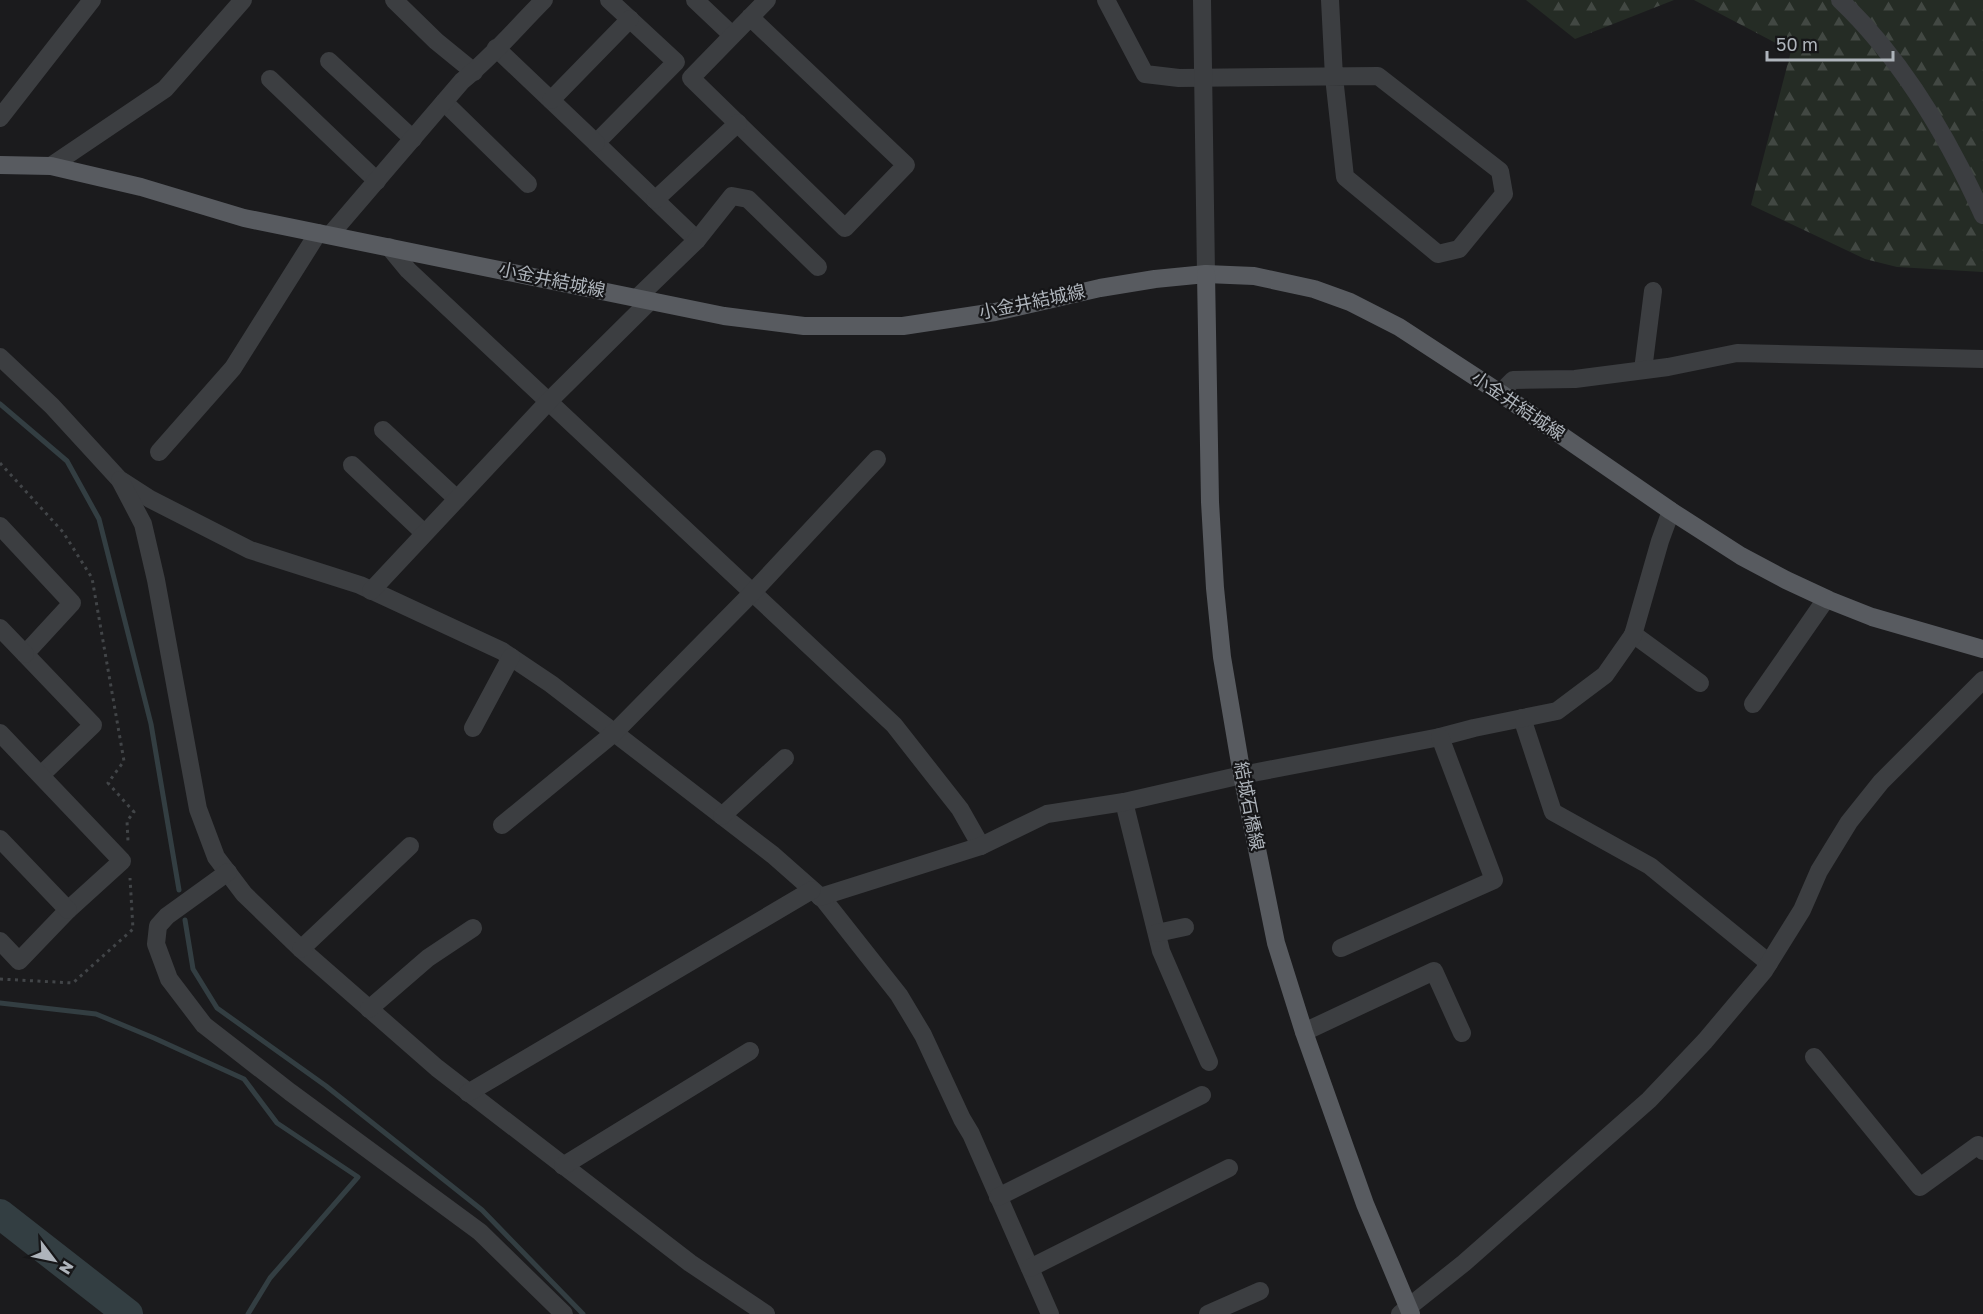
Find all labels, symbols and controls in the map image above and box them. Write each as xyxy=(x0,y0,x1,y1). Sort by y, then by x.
scale bar xyxy=(1767,24,1893,62)
text: 50 m xyxy=(1776,33,1818,55)
street label: 小金井結城線 xyxy=(497,257,607,301)
street label: 小金井結城線 xyxy=(977,279,1087,323)
street label: 小金井結城線 xyxy=(1468,366,1569,444)
street label: 結城石橋線 xyxy=(1231,760,1269,852)
north arrow xyxy=(24,1230,84,1290)
text: N xyxy=(55,1257,78,1278)

